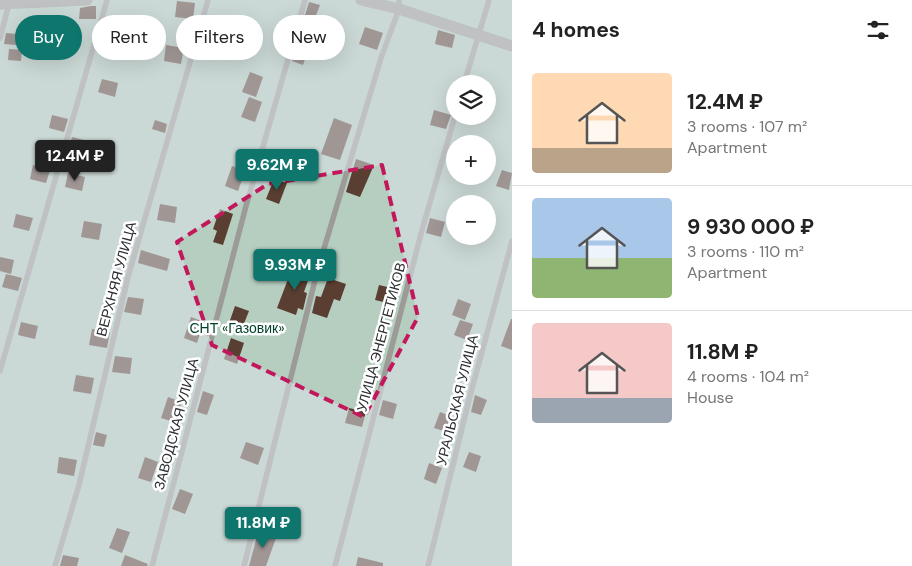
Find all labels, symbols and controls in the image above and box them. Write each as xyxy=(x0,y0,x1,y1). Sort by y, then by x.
chip: Buy xyxy=(15,15,82,60)
chip: Rent xyxy=(92,15,166,60)
chip: Filters xyxy=(176,15,263,60)
chip: New xyxy=(273,15,345,60)
text: 4 homes xyxy=(532,16,620,44)
icon: filters xyxy=(864,16,892,44)
map controls xyxy=(446,75,496,245)
button: layers xyxy=(446,75,496,125)
text: 12.4M ₽ xyxy=(687,88,763,116)
icon: home xyxy=(572,93,632,153)
text: 3 rooms · 107 m² xyxy=(687,116,807,137)
button: + xyxy=(446,135,496,185)
text: Apartment xyxy=(687,137,767,158)
pin: 12.4M ₽ xyxy=(29,140,121,182)
text: 12.4M ₽ xyxy=(46,145,104,166)
pin: 9.62M ₽ xyxy=(231,148,323,191)
text: 9.62M ₽ xyxy=(247,154,307,175)
button: − xyxy=(446,195,496,245)
text: 9 930 000 ₽ xyxy=(687,213,814,241)
icon: home xyxy=(572,218,632,278)
street label: ВЕРХНЯЯ УЛИЦА xyxy=(92,219,140,338)
text: 3 rooms · 110 m² xyxy=(687,241,804,262)
pin: 9.93M ₽ xyxy=(249,248,341,291)
text: 9.93M ₽ xyxy=(264,254,326,275)
street label: УЛИЦА ЭНЕРГЕТИКОВ xyxy=(352,260,410,414)
text: Apartment xyxy=(687,262,767,283)
park label: СНТ «Газовик» xyxy=(189,319,285,337)
street label: УРАЛЬСКАЯ УЛИЦА xyxy=(432,332,482,467)
text: 11.8M ₽ xyxy=(687,338,758,366)
icon: home xyxy=(572,343,632,403)
street label: ЗАВОДСКАЯ УЛИЦА xyxy=(150,356,202,492)
text: 4 rooms · 104 m² xyxy=(687,366,809,387)
text: House xyxy=(687,387,734,408)
pin: 11.8M ₽ xyxy=(217,506,309,549)
text: 11.8M ₽ xyxy=(236,512,290,533)

